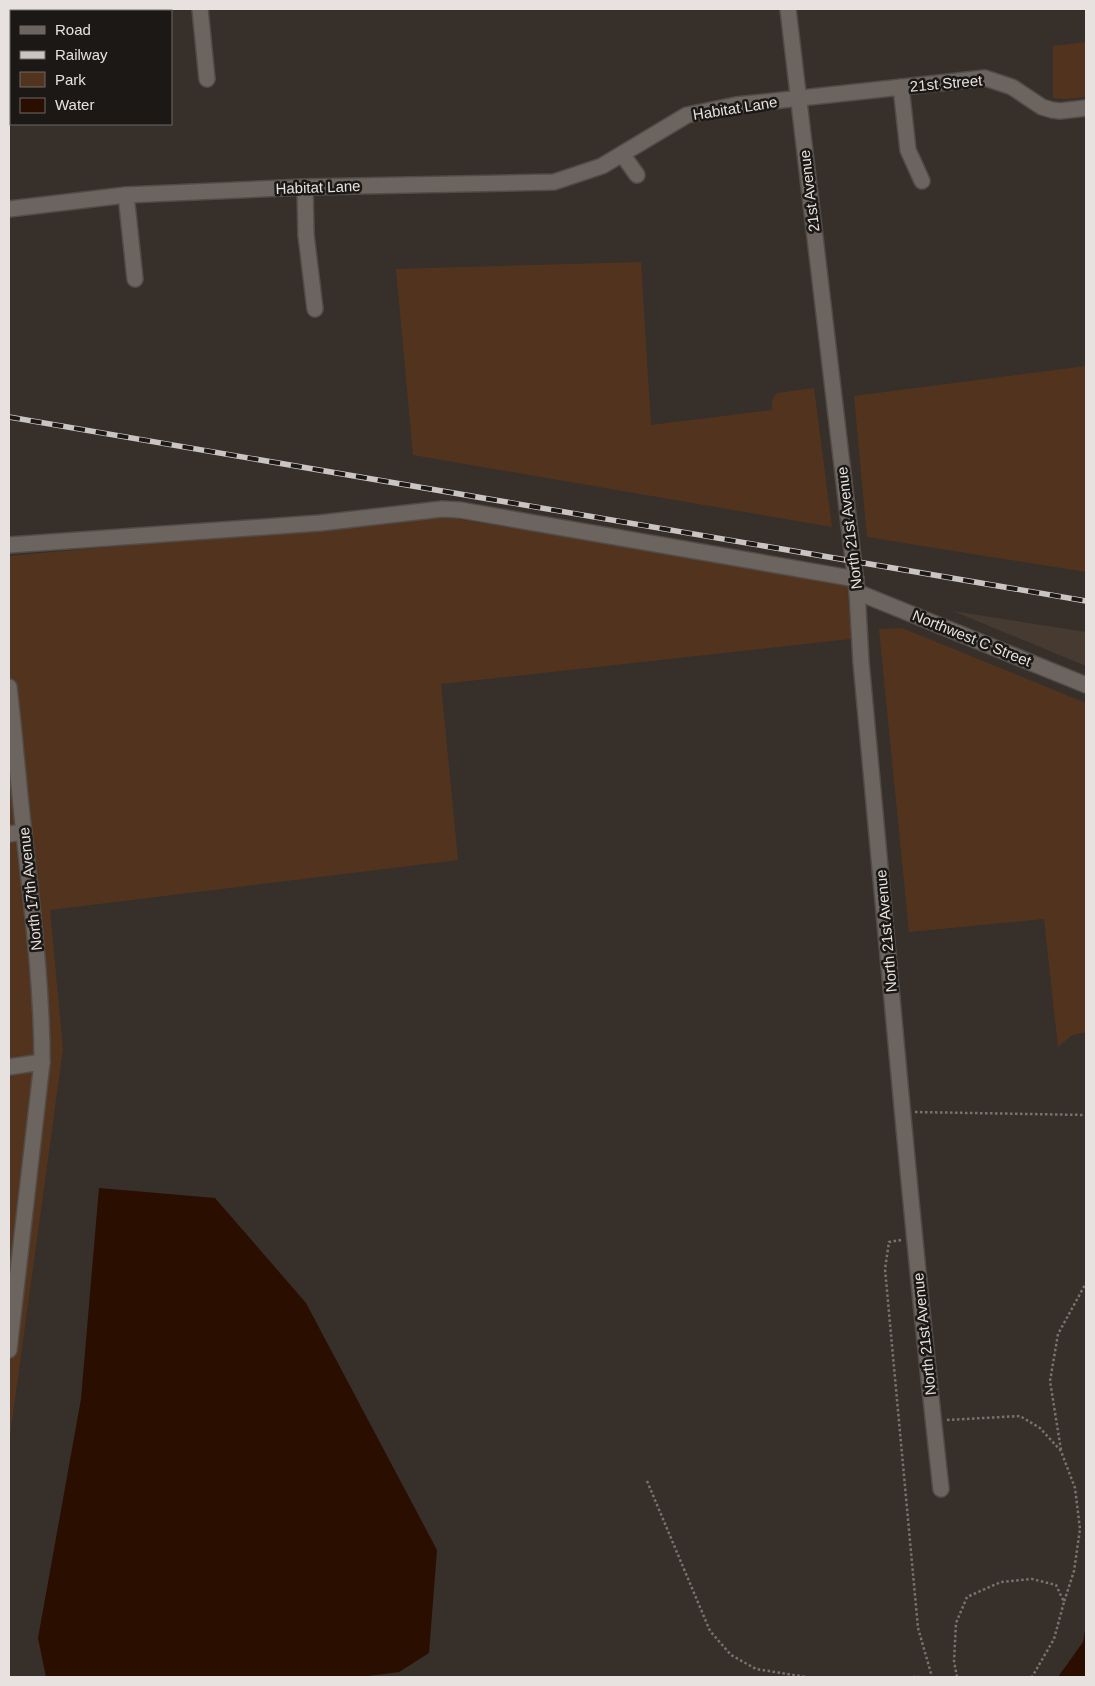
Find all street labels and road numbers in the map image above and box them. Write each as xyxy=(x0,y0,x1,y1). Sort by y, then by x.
street label: 21st Street xyxy=(909,71,984,95)
street label: Habitat Lane xyxy=(692,93,778,123)
street label: 21st Avenue xyxy=(796,149,822,233)
street label: Habitat Lane xyxy=(275,177,361,197)
street label: North 21st Avenue xyxy=(833,466,865,590)
street label: Northwest C Street xyxy=(910,606,1035,670)
street label: North 17th Avenue xyxy=(15,826,45,952)
street label: North 21st Avenue xyxy=(872,869,900,993)
street label: North 21st Avenue xyxy=(909,1272,939,1396)

